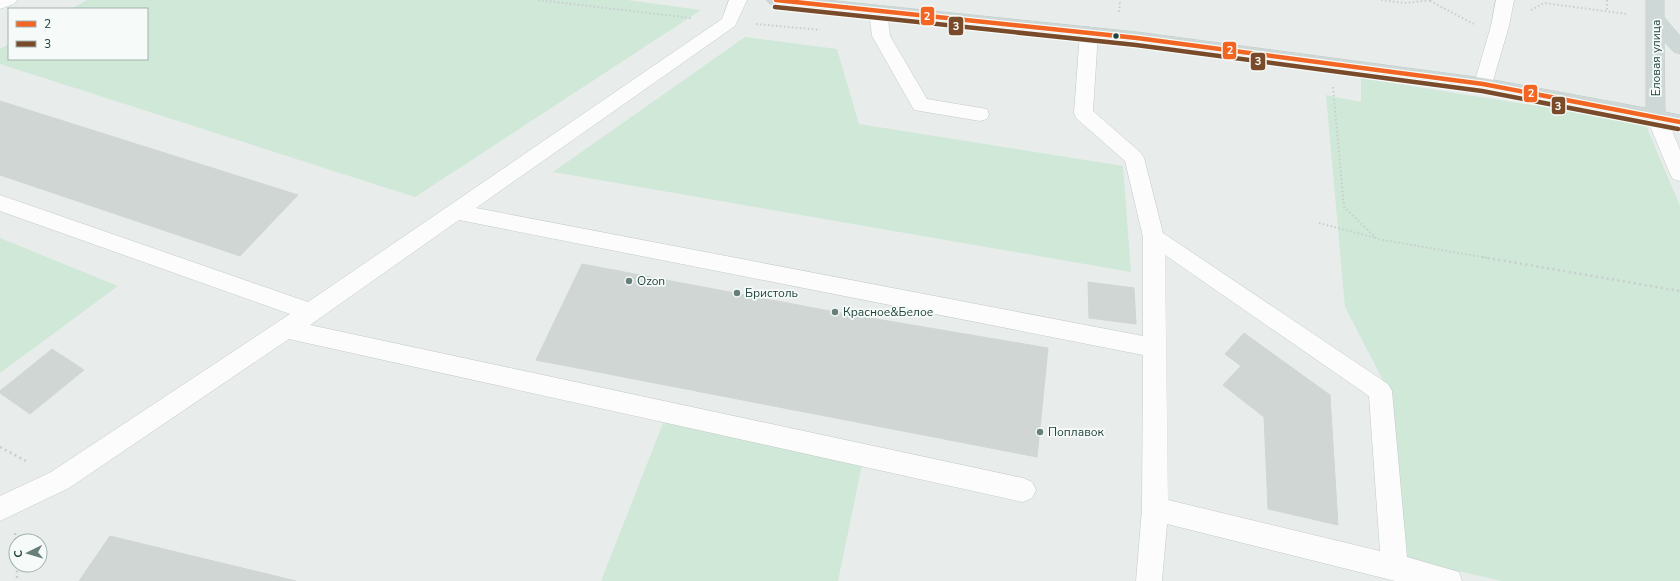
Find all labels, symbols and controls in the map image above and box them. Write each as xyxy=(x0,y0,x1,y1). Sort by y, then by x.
line badge: 2 xyxy=(920,6,935,26)
legend xyxy=(8,8,148,60)
text: 2 xyxy=(924,9,931,24)
text: 2 xyxy=(44,16,51,32)
line badge: 3 xyxy=(948,16,964,36)
text: 3 xyxy=(953,19,959,34)
street label: Еловая улица xyxy=(1648,20,1664,96)
unlabelled marker xyxy=(1111,31,1121,41)
text: 3 xyxy=(44,36,51,52)
line badge: 2 xyxy=(1222,41,1237,60)
text: 2 xyxy=(1227,43,1234,58)
line badge: 3 xyxy=(1250,52,1266,71)
text: 3 xyxy=(1255,54,1261,69)
line badge: 2 xyxy=(1523,84,1538,103)
text: 2 xyxy=(1528,86,1535,101)
line badge: 3 xyxy=(1551,96,1566,115)
text: 3 xyxy=(1555,99,1561,114)
place label: Ozon xyxy=(637,273,665,289)
marker: Ozon xyxy=(624,276,634,286)
place label: Бристоль xyxy=(745,285,798,301)
marker: Бристоль xyxy=(732,288,742,298)
place label: Красное&Белое xyxy=(843,304,933,320)
marker: Красное&Белое xyxy=(830,307,840,317)
place label: Поплавок xyxy=(1048,424,1105,440)
marker: Поплавок xyxy=(1035,427,1045,437)
north arrow xyxy=(8,533,48,573)
text: С xyxy=(11,549,26,558)

